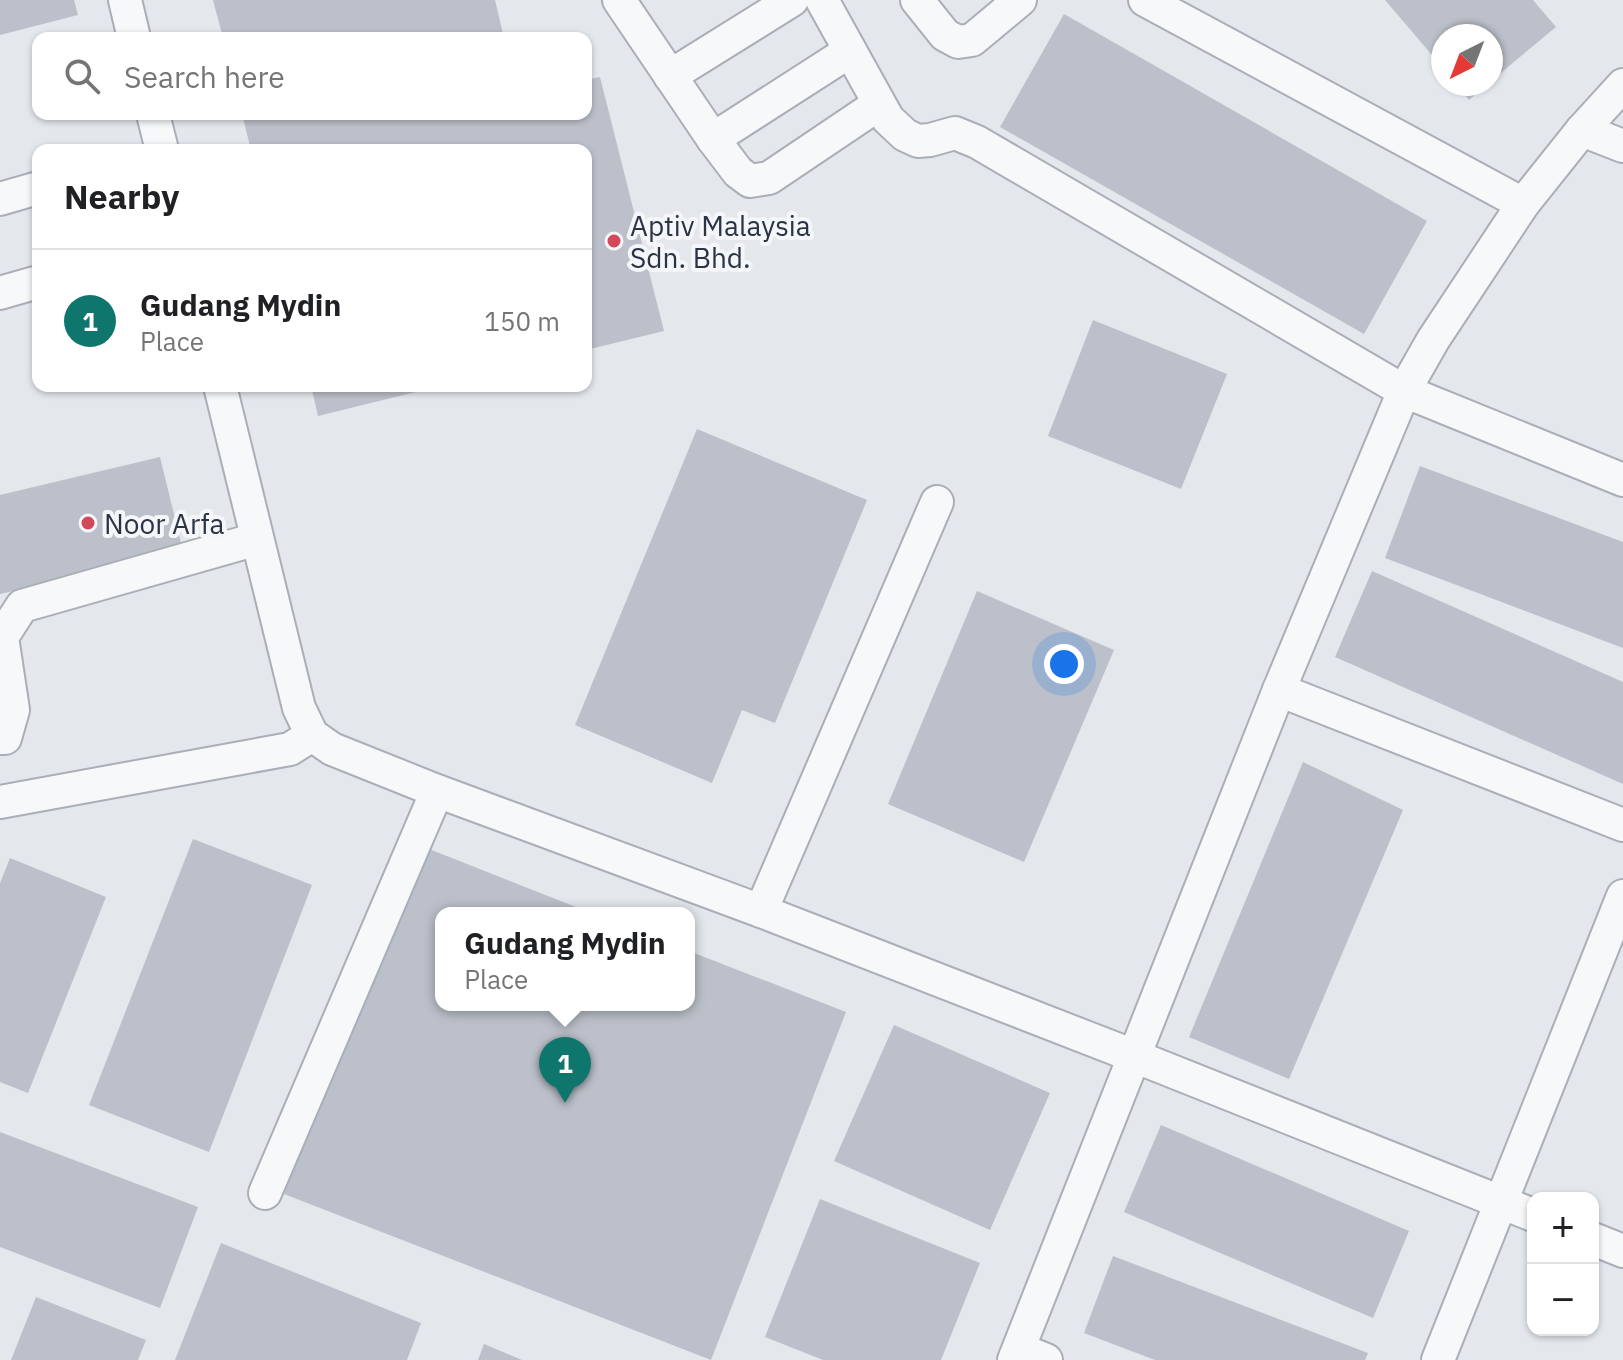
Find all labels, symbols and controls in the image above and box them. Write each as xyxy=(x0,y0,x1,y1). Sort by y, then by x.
north arrow xyxy=(1431,24,1503,96)
search box xyxy=(32,32,592,120)
icon: search xyxy=(60,54,104,98)
text: Search here xyxy=(124,57,285,96)
text: Nearby xyxy=(64,174,179,218)
place label: Aptiv Malaysia Sdn. Bhd. xyxy=(630,207,811,276)
marker: Aptiv Malaysia Sdn. Bhd. xyxy=(605,232,623,250)
text: Gudang Mydin xyxy=(140,285,341,324)
text: 1 xyxy=(82,304,98,338)
text: 150 m xyxy=(484,304,560,338)
text: Place xyxy=(140,324,204,358)
place label: Noor Arfa xyxy=(104,505,224,542)
marker: Noor Arfa xyxy=(79,514,97,532)
your location xyxy=(1044,644,1084,684)
popup xyxy=(435,907,695,1011)
text: Gudang Mydin xyxy=(464,923,666,962)
text: Place xyxy=(464,962,528,996)
pin: 1 xyxy=(539,1037,591,1103)
map controls xyxy=(1527,1192,1599,1336)
button: + xyxy=(1527,1192,1599,1264)
button: − xyxy=(1527,1264,1599,1336)

